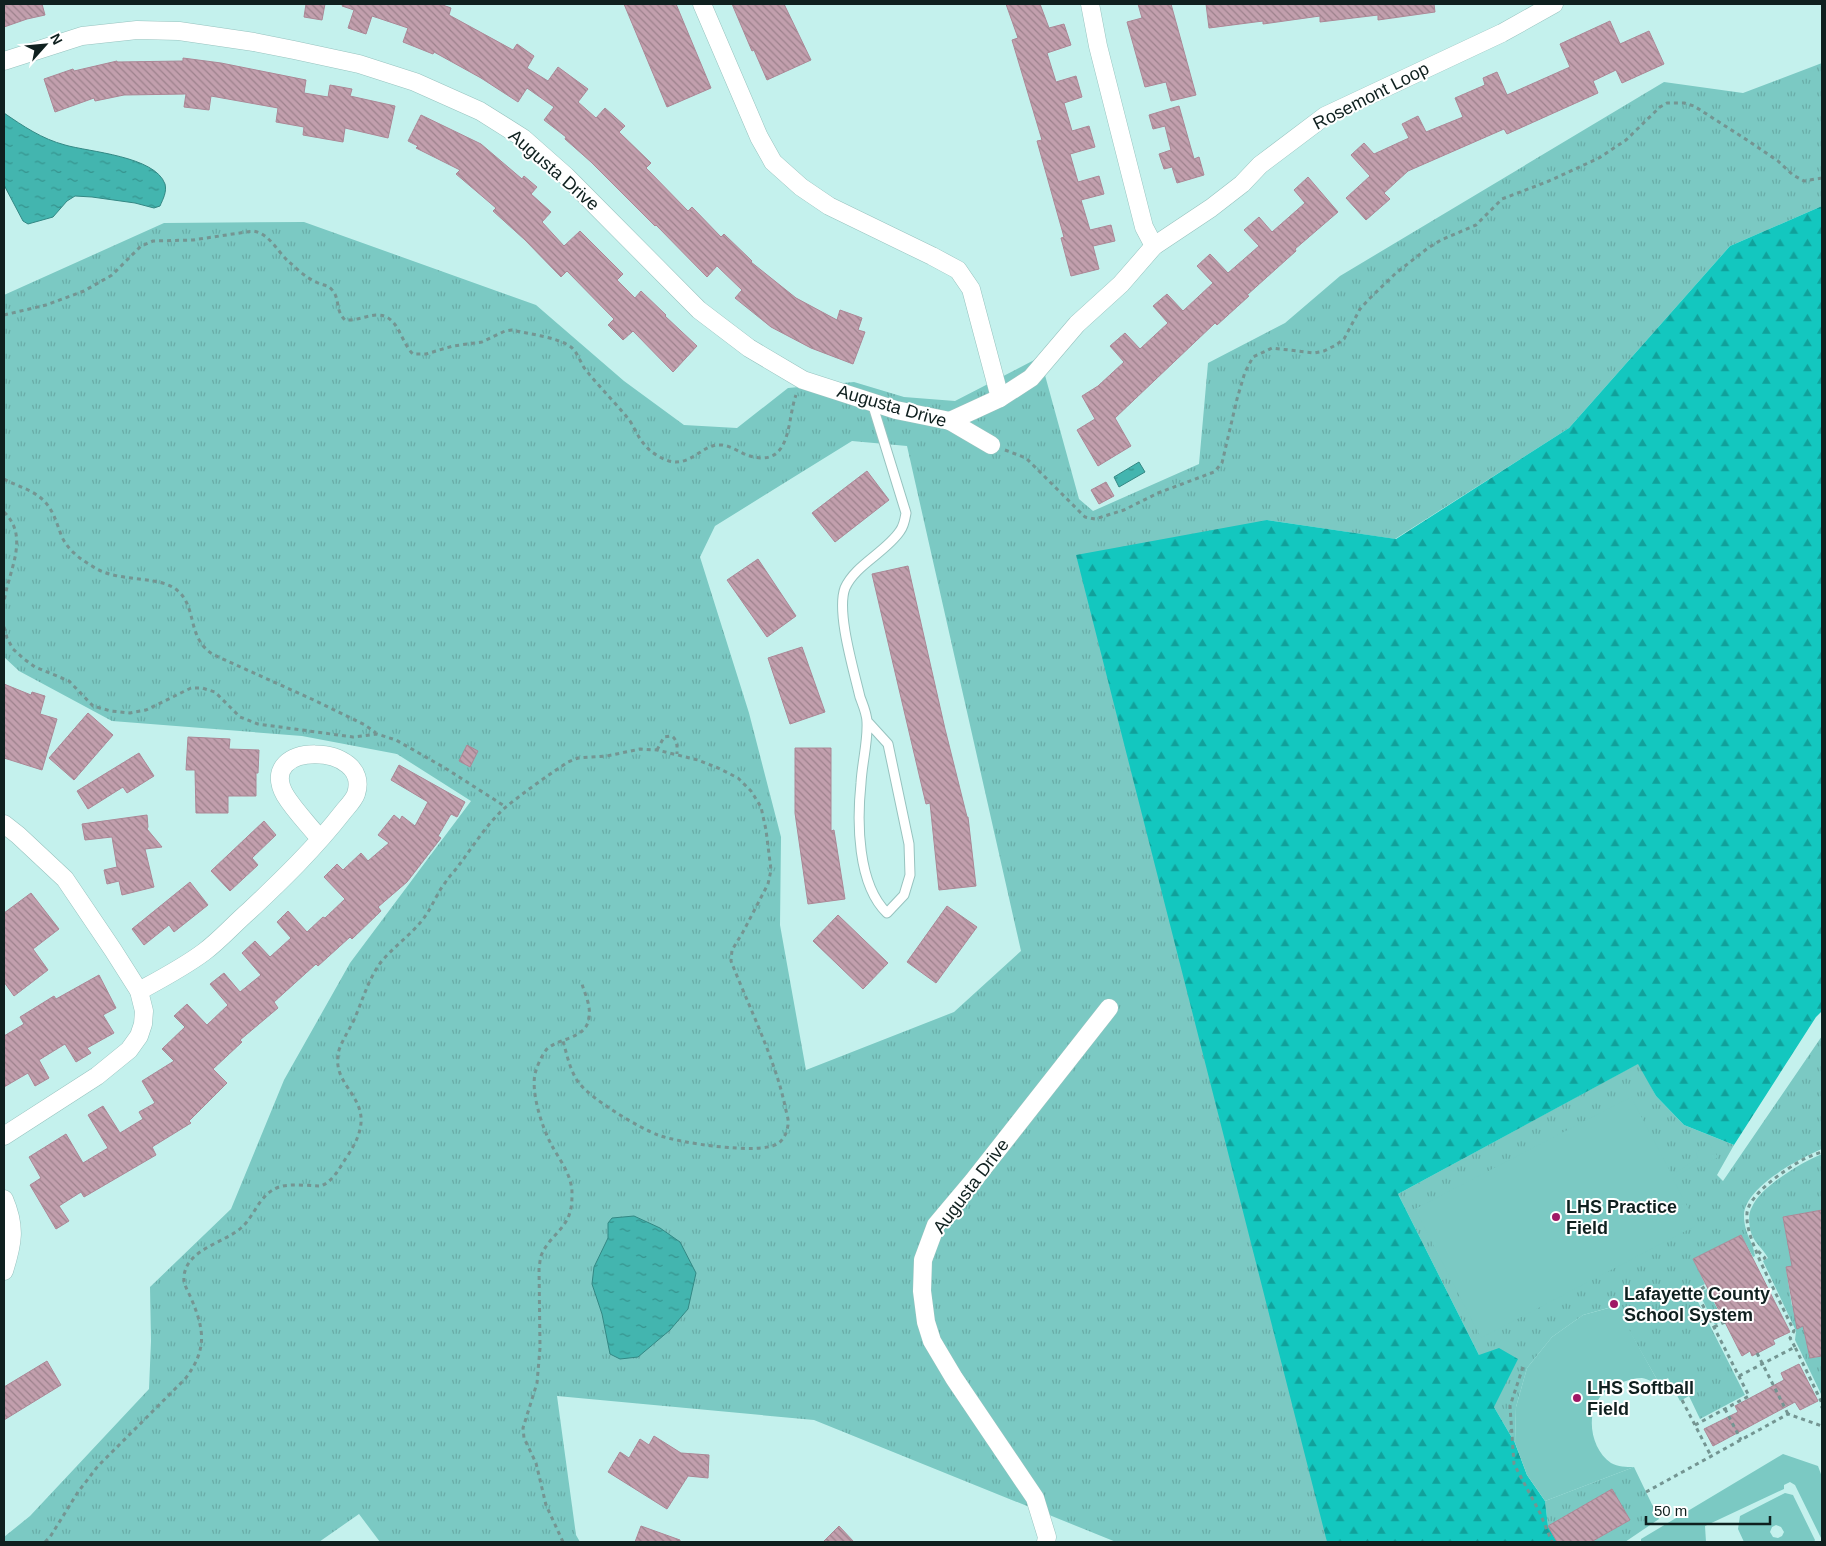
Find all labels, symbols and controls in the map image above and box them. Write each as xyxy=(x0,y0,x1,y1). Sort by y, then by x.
north arrow xyxy=(20,20,70,70)
text: N xyxy=(47,31,66,47)
street label: Rosemont Loop xyxy=(1310,58,1432,134)
street label: Augusta Drive xyxy=(505,125,603,215)
street label: Augusta Drive xyxy=(835,381,949,431)
street label: Augusta Drive xyxy=(929,1135,1013,1237)
place label: LHS Practice Field xyxy=(1566,1197,1677,1238)
marker: LHS Practice Field xyxy=(1550,1211,1562,1223)
place label: Lafayette County School System xyxy=(1624,1284,1770,1325)
marker: Lafayette County School System xyxy=(1608,1298,1620,1310)
place label: LHS Softball Field xyxy=(1587,1378,1694,1419)
marker: LHS Softball Field xyxy=(1571,1392,1583,1404)
scale bar xyxy=(1646,1494,1770,1526)
text: 50 m xyxy=(1654,1502,1687,1519)

